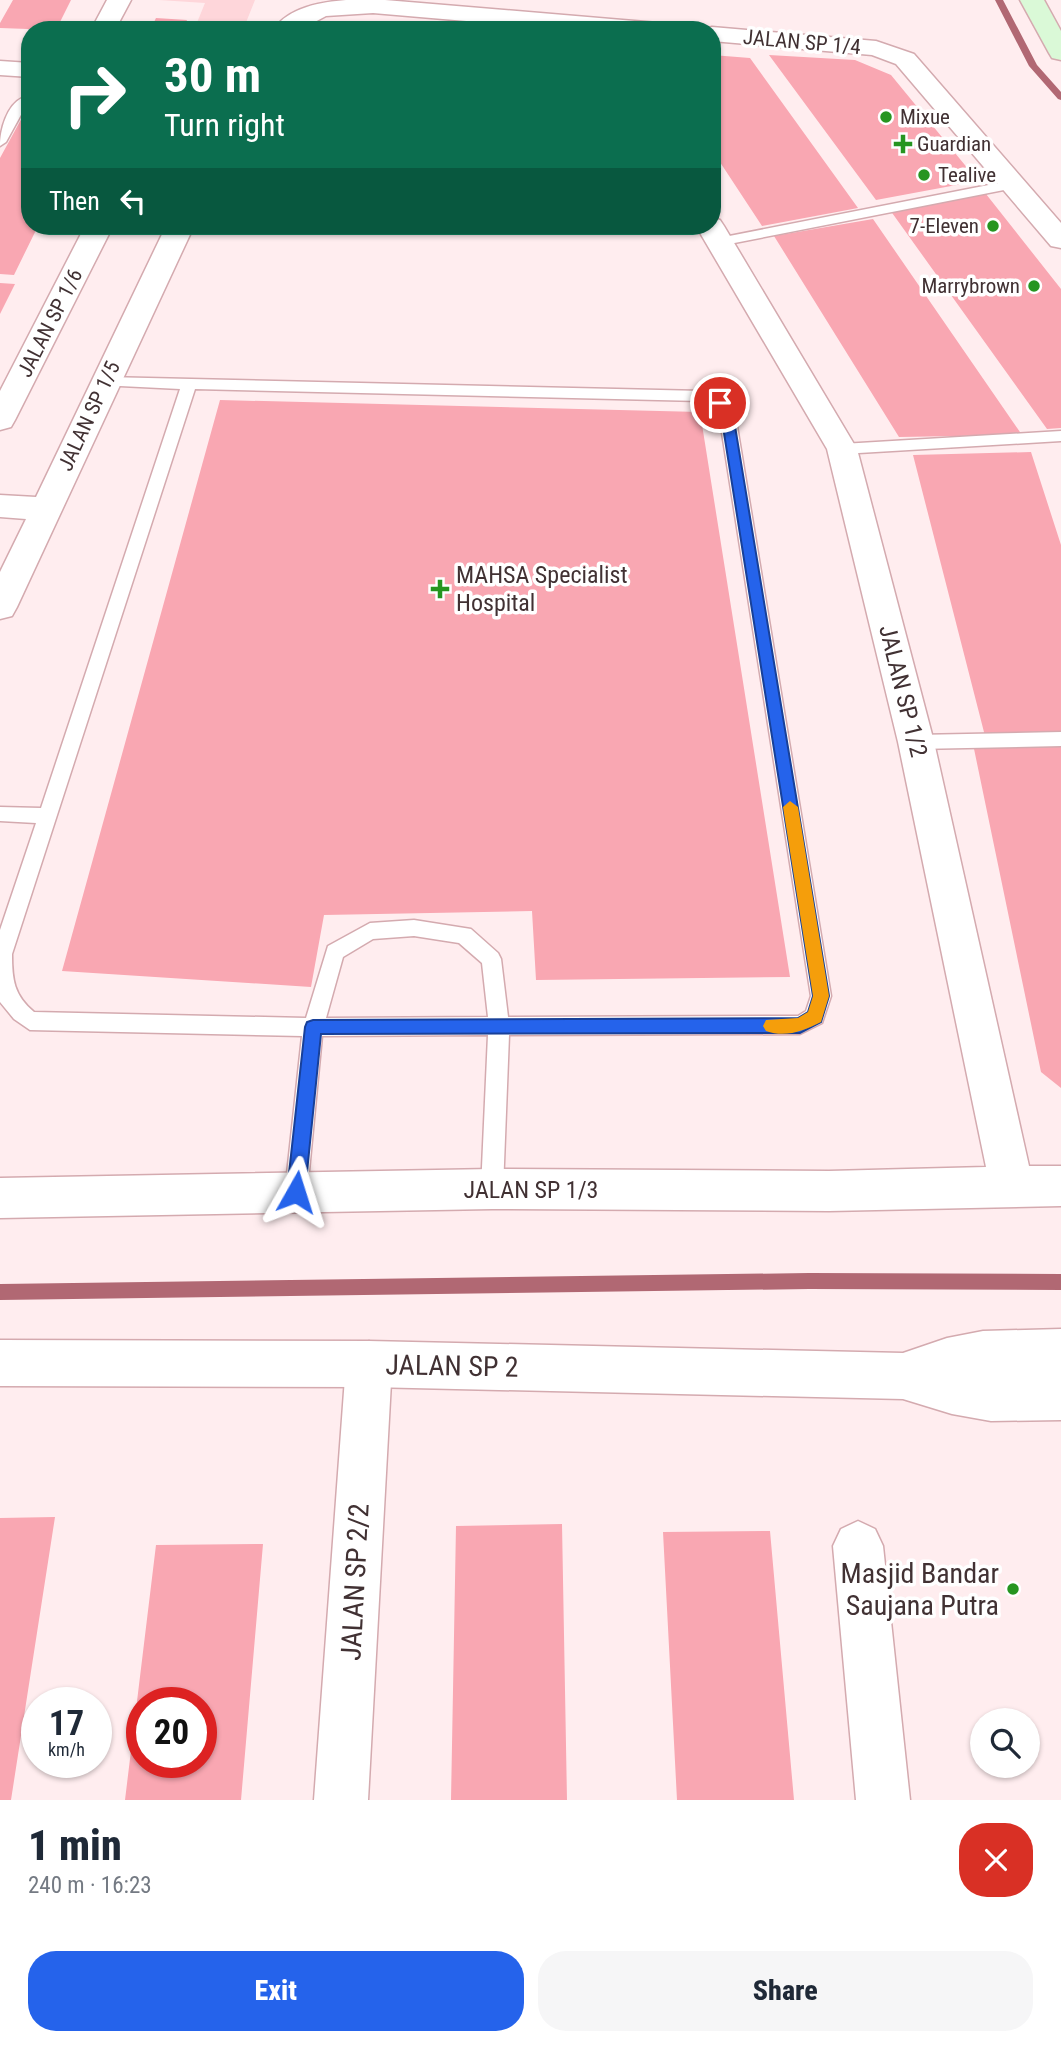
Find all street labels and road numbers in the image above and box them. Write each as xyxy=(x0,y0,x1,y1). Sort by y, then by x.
street label: JALAN SP 1/4 xyxy=(742,25,862,59)
street label: JALAN SP 1/6 xyxy=(13,265,87,381)
street label: JALAN SP 1/5 xyxy=(53,357,125,475)
street label: JALAN SP 1/2 xyxy=(873,622,933,760)
street label: JALAN SP 1/3 xyxy=(464,1176,598,1204)
street label: JALAN SP 2 xyxy=(385,1348,519,1384)
street label: JALAN SP 2/2 xyxy=(334,1503,376,1661)

